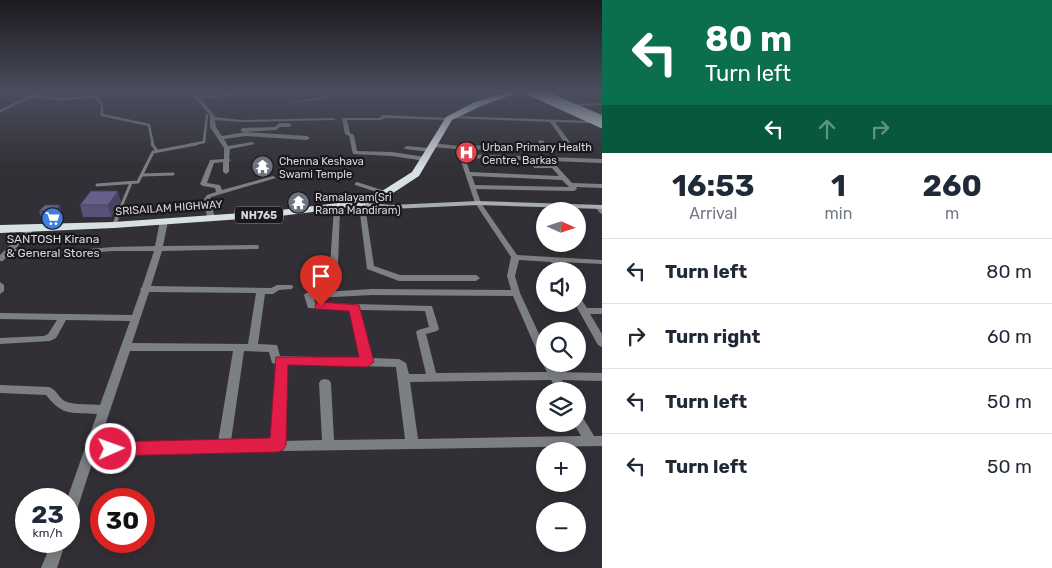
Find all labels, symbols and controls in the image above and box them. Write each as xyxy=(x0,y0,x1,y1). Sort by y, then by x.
text: 80 m xyxy=(705,18,792,60)
icon: left xyxy=(622,20,687,85)
text: Turn left xyxy=(705,60,791,87)
icon: left xyxy=(760,115,788,143)
icon: ahead xyxy=(813,115,841,143)
icon: right xyxy=(866,115,894,143)
hospital icon: Urban Primary Health Centre, Barkas xyxy=(454,141,478,165)
place label: Urban Primary Health Centre, Barkas xyxy=(482,141,592,167)
temple icon: Chenna Keshava Swami Temple xyxy=(251,155,275,179)
place label: Chenna Keshava Swami Temple xyxy=(279,155,364,181)
text: 16:53 xyxy=(672,168,754,204)
text: 1 xyxy=(831,168,846,204)
text: 260 xyxy=(922,168,982,204)
temple icon: Ramalayam(Sri Rama Mandiram) xyxy=(287,191,311,215)
place label: Ramalayam(Sri Rama Mandiram) xyxy=(315,191,401,217)
street label: SRISAILAM HIGHWAY xyxy=(115,198,223,218)
north arrow xyxy=(536,202,586,252)
map controls xyxy=(536,202,586,552)
text: Arrival xyxy=(689,204,737,223)
text: min xyxy=(825,204,852,223)
text: m xyxy=(945,204,959,223)
supermarket icon: SANTOSH Kirana & General Stores xyxy=(41,206,65,230)
road number: NH765 xyxy=(235,206,283,224)
place label: SANTOSH Kirana & General Stores xyxy=(6,232,100,260)
pin xyxy=(300,255,342,306)
icon: left xyxy=(622,257,650,285)
text: Turn left xyxy=(665,260,747,283)
text: 80 m xyxy=(986,260,1032,283)
icon: arrive xyxy=(307,262,335,290)
button: sound xyxy=(536,262,586,312)
button: search xyxy=(536,322,586,372)
icon: right xyxy=(622,322,650,350)
text: Turn right xyxy=(665,325,760,348)
text: 60 m xyxy=(987,325,1032,348)
button: layers xyxy=(536,382,586,432)
icon: left xyxy=(622,387,650,415)
text: Turn left xyxy=(665,390,747,413)
text: 50 m xyxy=(987,390,1032,413)
position arrow xyxy=(84,422,136,474)
button: + xyxy=(536,442,586,492)
icon: left xyxy=(622,452,650,480)
text: Turn left xyxy=(665,455,747,478)
text: 50 m xyxy=(987,455,1032,478)
speed limit sign: 30 xyxy=(90,488,155,553)
text: 23 xyxy=(31,500,64,529)
button: − xyxy=(536,502,586,552)
text: km/h xyxy=(33,526,62,540)

